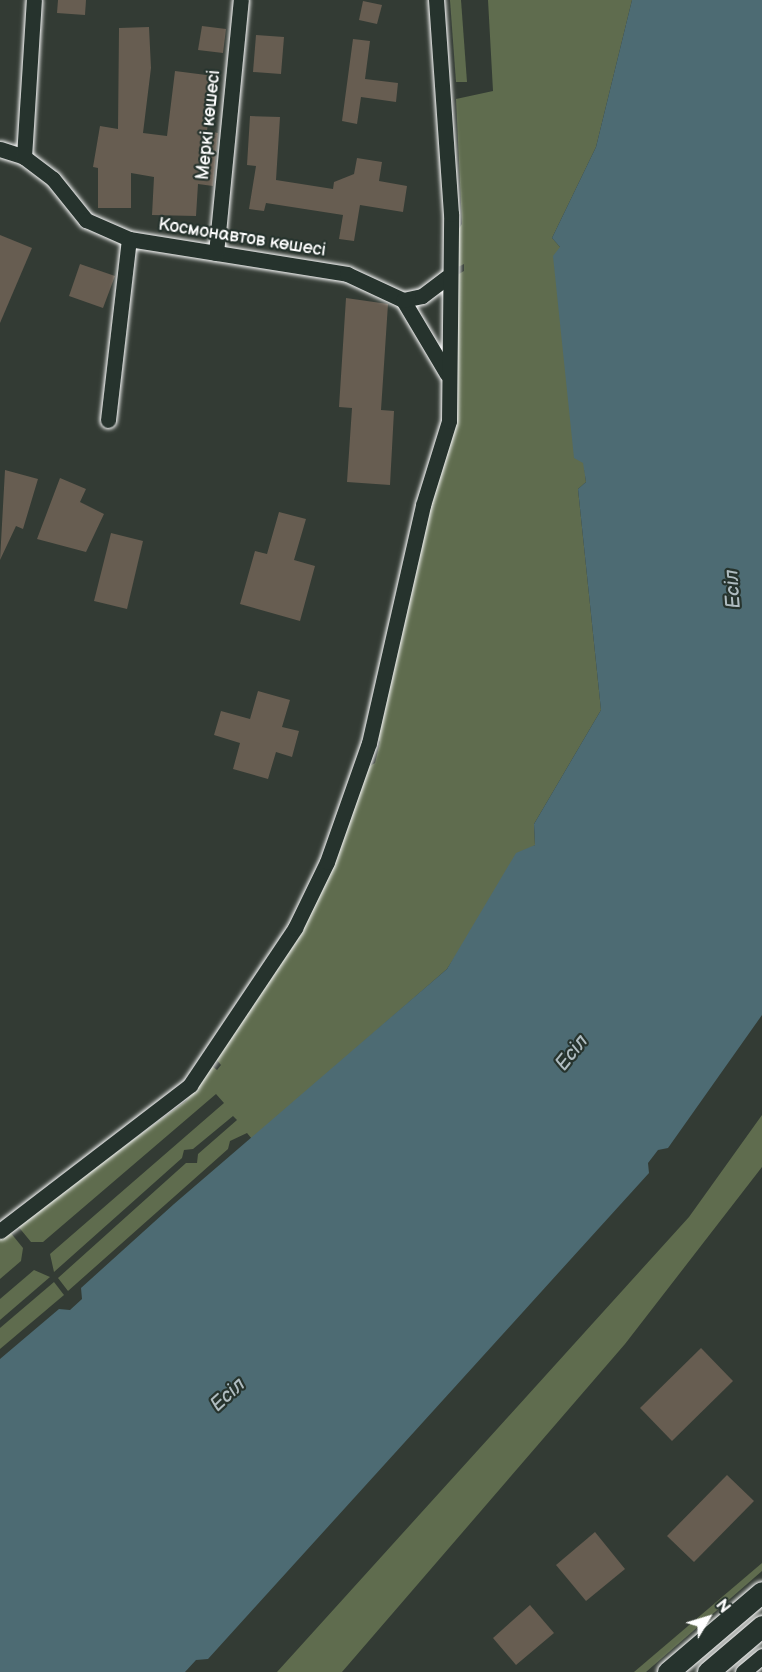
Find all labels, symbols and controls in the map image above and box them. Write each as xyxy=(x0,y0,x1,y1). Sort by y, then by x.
street label: Меркі көшесі xyxy=(192,69,226,181)
street label: Космонавтов көшесі xyxy=(157,214,327,262)
water label: Есіл xyxy=(720,569,746,609)
water label: Есіл xyxy=(550,1030,594,1076)
water label: Есіл xyxy=(205,1373,251,1417)
north arrow xyxy=(678,1588,738,1648)
text: N xyxy=(711,1596,734,1617)

